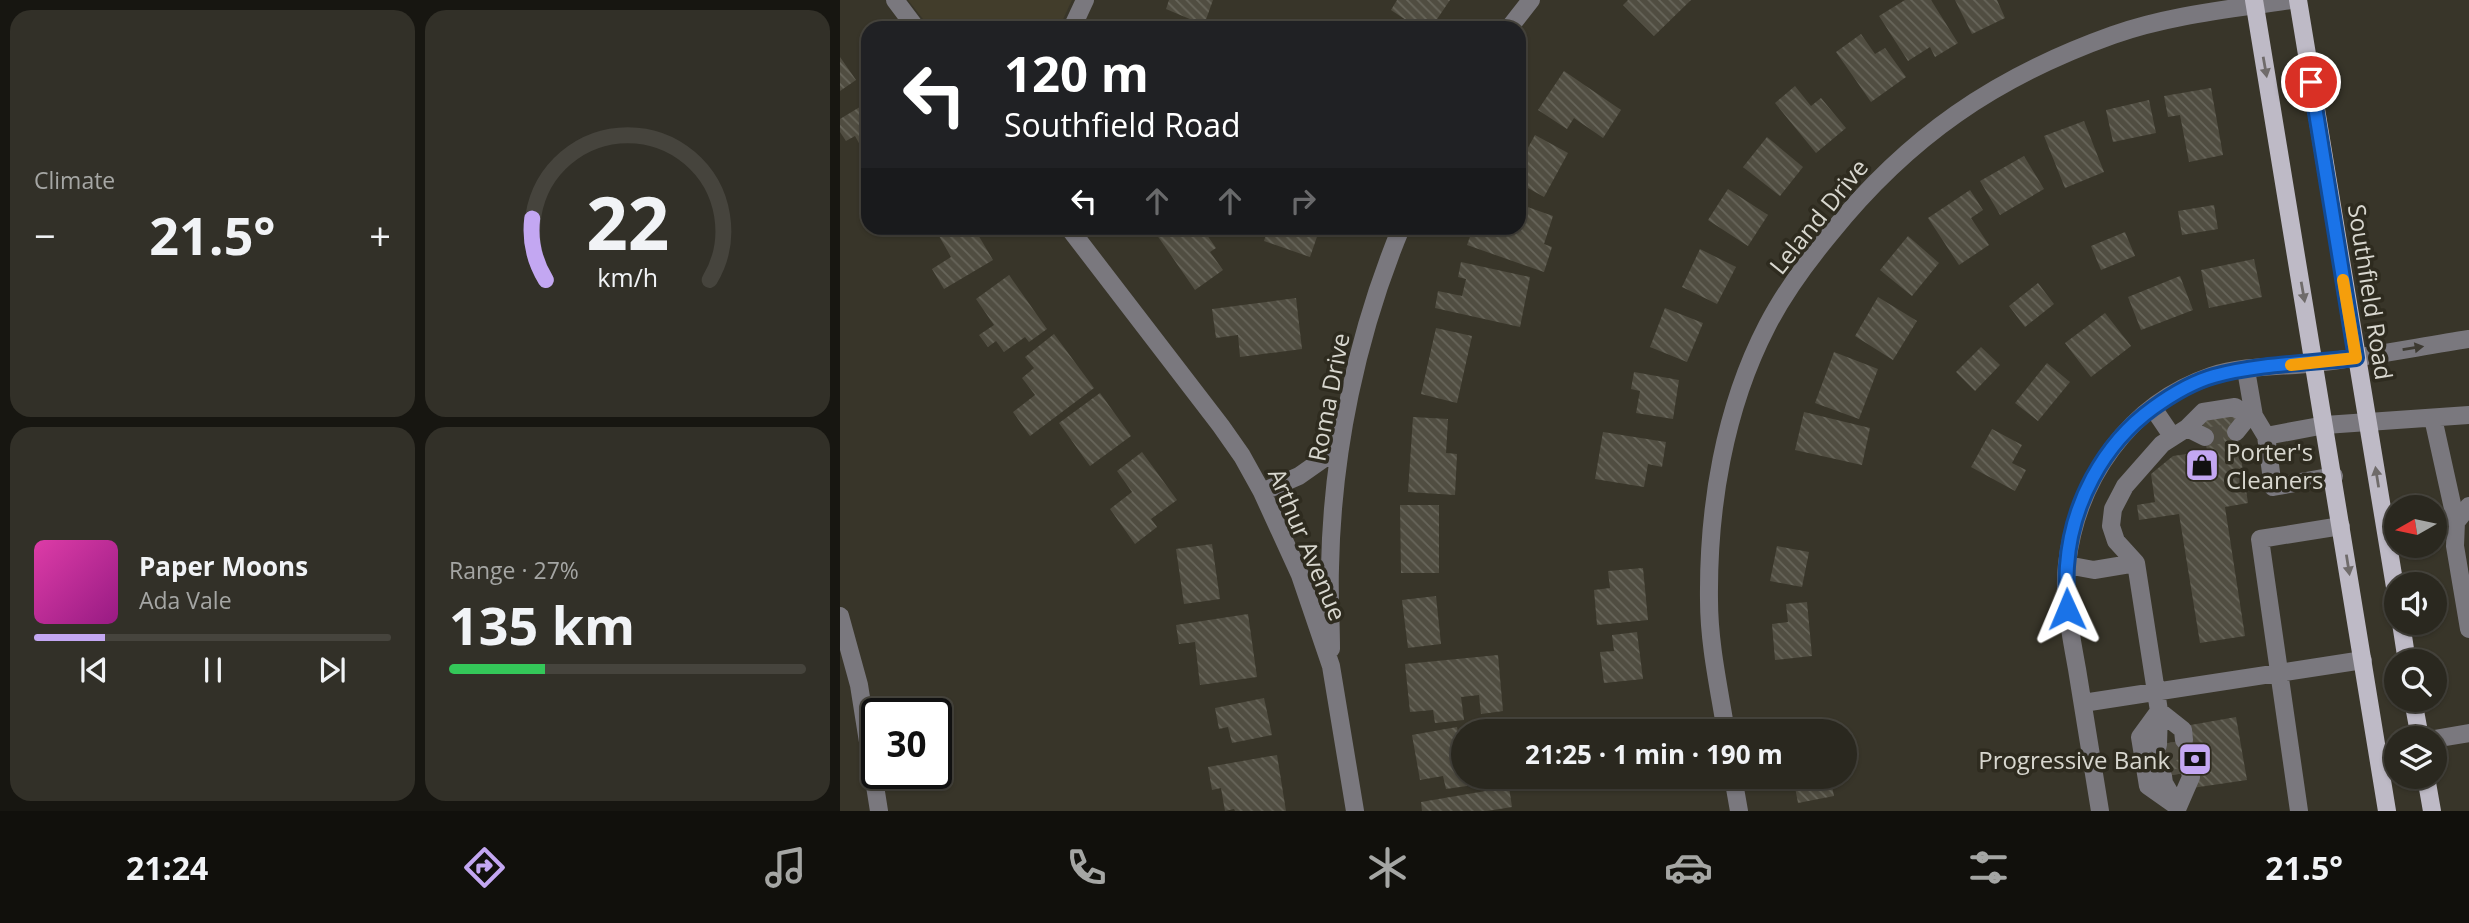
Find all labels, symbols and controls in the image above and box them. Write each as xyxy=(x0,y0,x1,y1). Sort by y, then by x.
text: 120 m xyxy=(1004,40,1149,106)
icon: left xyxy=(889,49,980,140)
pin xyxy=(2281,52,2341,112)
one-way arrow xyxy=(2260,56,2271,78)
icon: arrive xyxy=(2292,63,2330,101)
text: Southfield Road xyxy=(1004,103,1241,146)
street label: Leland Drive xyxy=(1761,151,1875,281)
text: Climate xyxy=(34,164,115,196)
text: 22 xyxy=(586,172,669,271)
icon: left xyxy=(1065,182,1103,220)
icon: ahead xyxy=(1138,182,1176,220)
icon: ahead xyxy=(1211,182,1249,220)
icon: right xyxy=(1284,182,1322,220)
text: 21.5° xyxy=(149,199,276,270)
street label: Southfield Road xyxy=(2341,202,2401,382)
text: − xyxy=(34,209,56,261)
text: + xyxy=(369,209,391,261)
text: km/h xyxy=(597,259,658,293)
one-way arrow xyxy=(2298,281,2309,303)
street label: Roma Drive xyxy=(1299,330,1357,464)
one-way arrow xyxy=(2402,342,2424,353)
place label: Porter's Cleaners xyxy=(2226,435,2323,496)
shop icon: Porter's Cleaners xyxy=(2183,446,2221,484)
street label: Arthur Avenue xyxy=(1261,463,1355,625)
one-way arrow xyxy=(2371,466,2382,488)
north arrow xyxy=(2384,495,2446,558)
map controls xyxy=(2384,495,2447,789)
text: Paper Moons xyxy=(139,548,308,584)
text: Range · 27% xyxy=(449,554,579,586)
one-way arrow xyxy=(2343,554,2354,576)
position arrow xyxy=(2030,572,2104,646)
button: sound xyxy=(2384,572,2447,635)
text: Ada Vale xyxy=(139,584,232,616)
text: 135 km xyxy=(449,589,635,660)
button: search xyxy=(2384,649,2447,712)
icon: previous xyxy=(75,651,113,689)
icon: pause xyxy=(194,651,232,689)
icon: next xyxy=(313,651,351,689)
speed limit sign: 30 xyxy=(861,698,952,789)
button: layers xyxy=(2384,726,2447,789)
text: 21:25 · 1 min · 190 m xyxy=(1525,736,1783,772)
bank icon: Progressive Bank xyxy=(2176,740,2214,778)
place label: Progressive Bank xyxy=(1978,743,2170,776)
icon: directions xyxy=(460,843,509,892)
icon: music xyxy=(761,843,810,892)
icon: phone xyxy=(1062,843,1111,892)
icon: climate xyxy=(1363,843,1412,892)
icon: car xyxy=(1664,843,1713,892)
icon: filters xyxy=(1964,843,2013,892)
text: 21:24 xyxy=(126,846,208,889)
text: 21.5° xyxy=(2265,846,2343,889)

